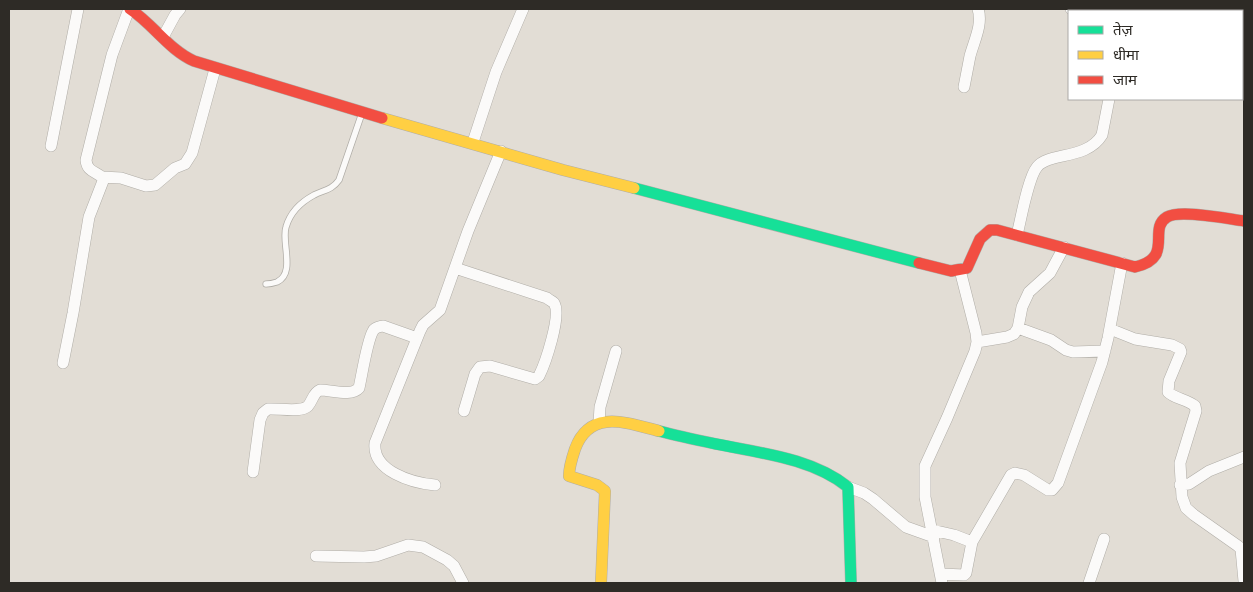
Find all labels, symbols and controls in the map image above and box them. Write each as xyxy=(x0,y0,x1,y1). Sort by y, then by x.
legend xyxy=(1068,10,1243,100)
text: तेज़ xyxy=(1113,21,1134,39)
text: धीमा xyxy=(1113,46,1140,64)
text: जाम xyxy=(1113,71,1138,89)

